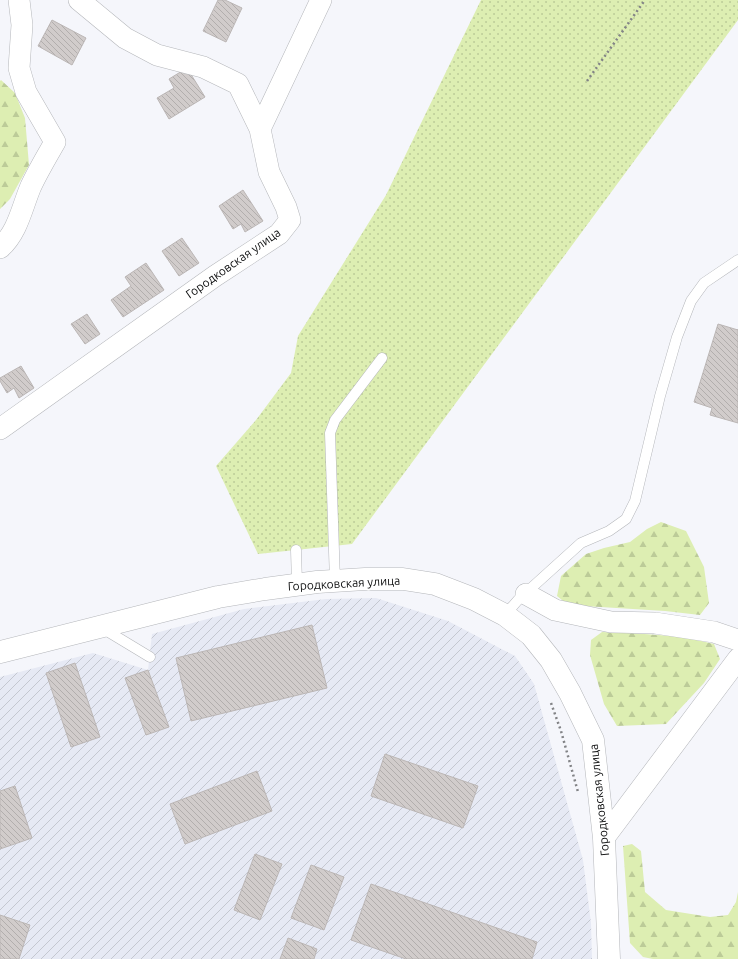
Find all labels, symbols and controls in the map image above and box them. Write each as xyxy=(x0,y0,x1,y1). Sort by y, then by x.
street label: Городковская улица xyxy=(183,225,283,301)
street label: Городковская улица xyxy=(288,574,400,592)
street label: Городковская улица xyxy=(587,743,611,857)

